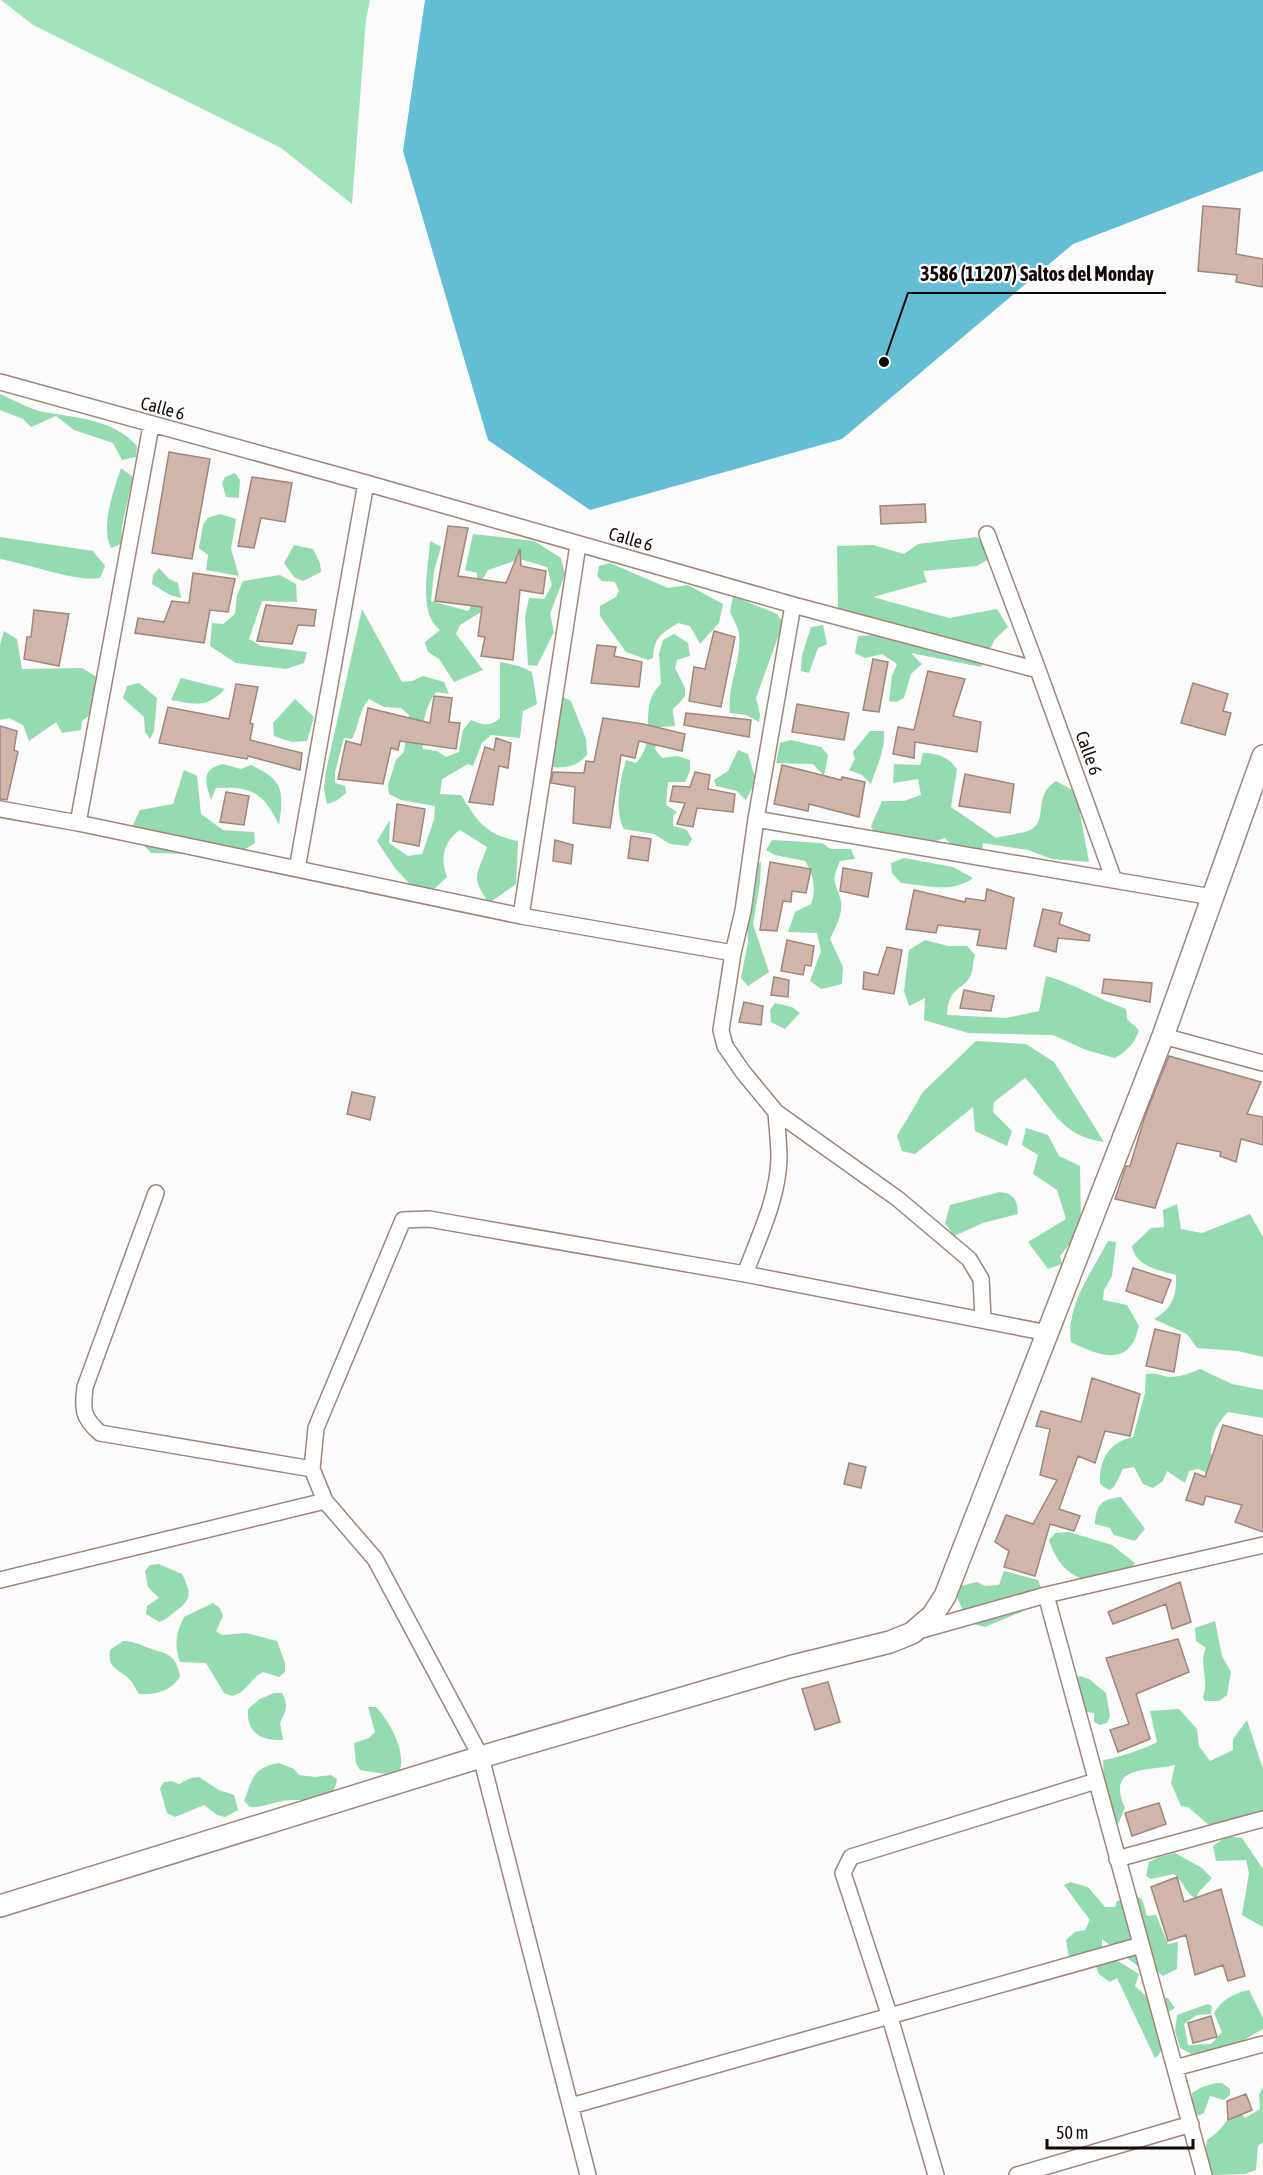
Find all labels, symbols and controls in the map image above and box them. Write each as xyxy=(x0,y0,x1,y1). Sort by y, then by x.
callout: 3586 (11207) Saltos del Monday xyxy=(908,255,1166,293)
text: 3586 (11207) Saltos del Monday xyxy=(920,262,1155,285)
street label: Calle 6 xyxy=(139,392,187,424)
street label: Calle 6 xyxy=(607,523,655,555)
street label: Calle 6 xyxy=(1071,728,1107,778)
scale bar xyxy=(1047,2112,1192,2150)
text: 50 m xyxy=(1056,2122,1088,2143)

